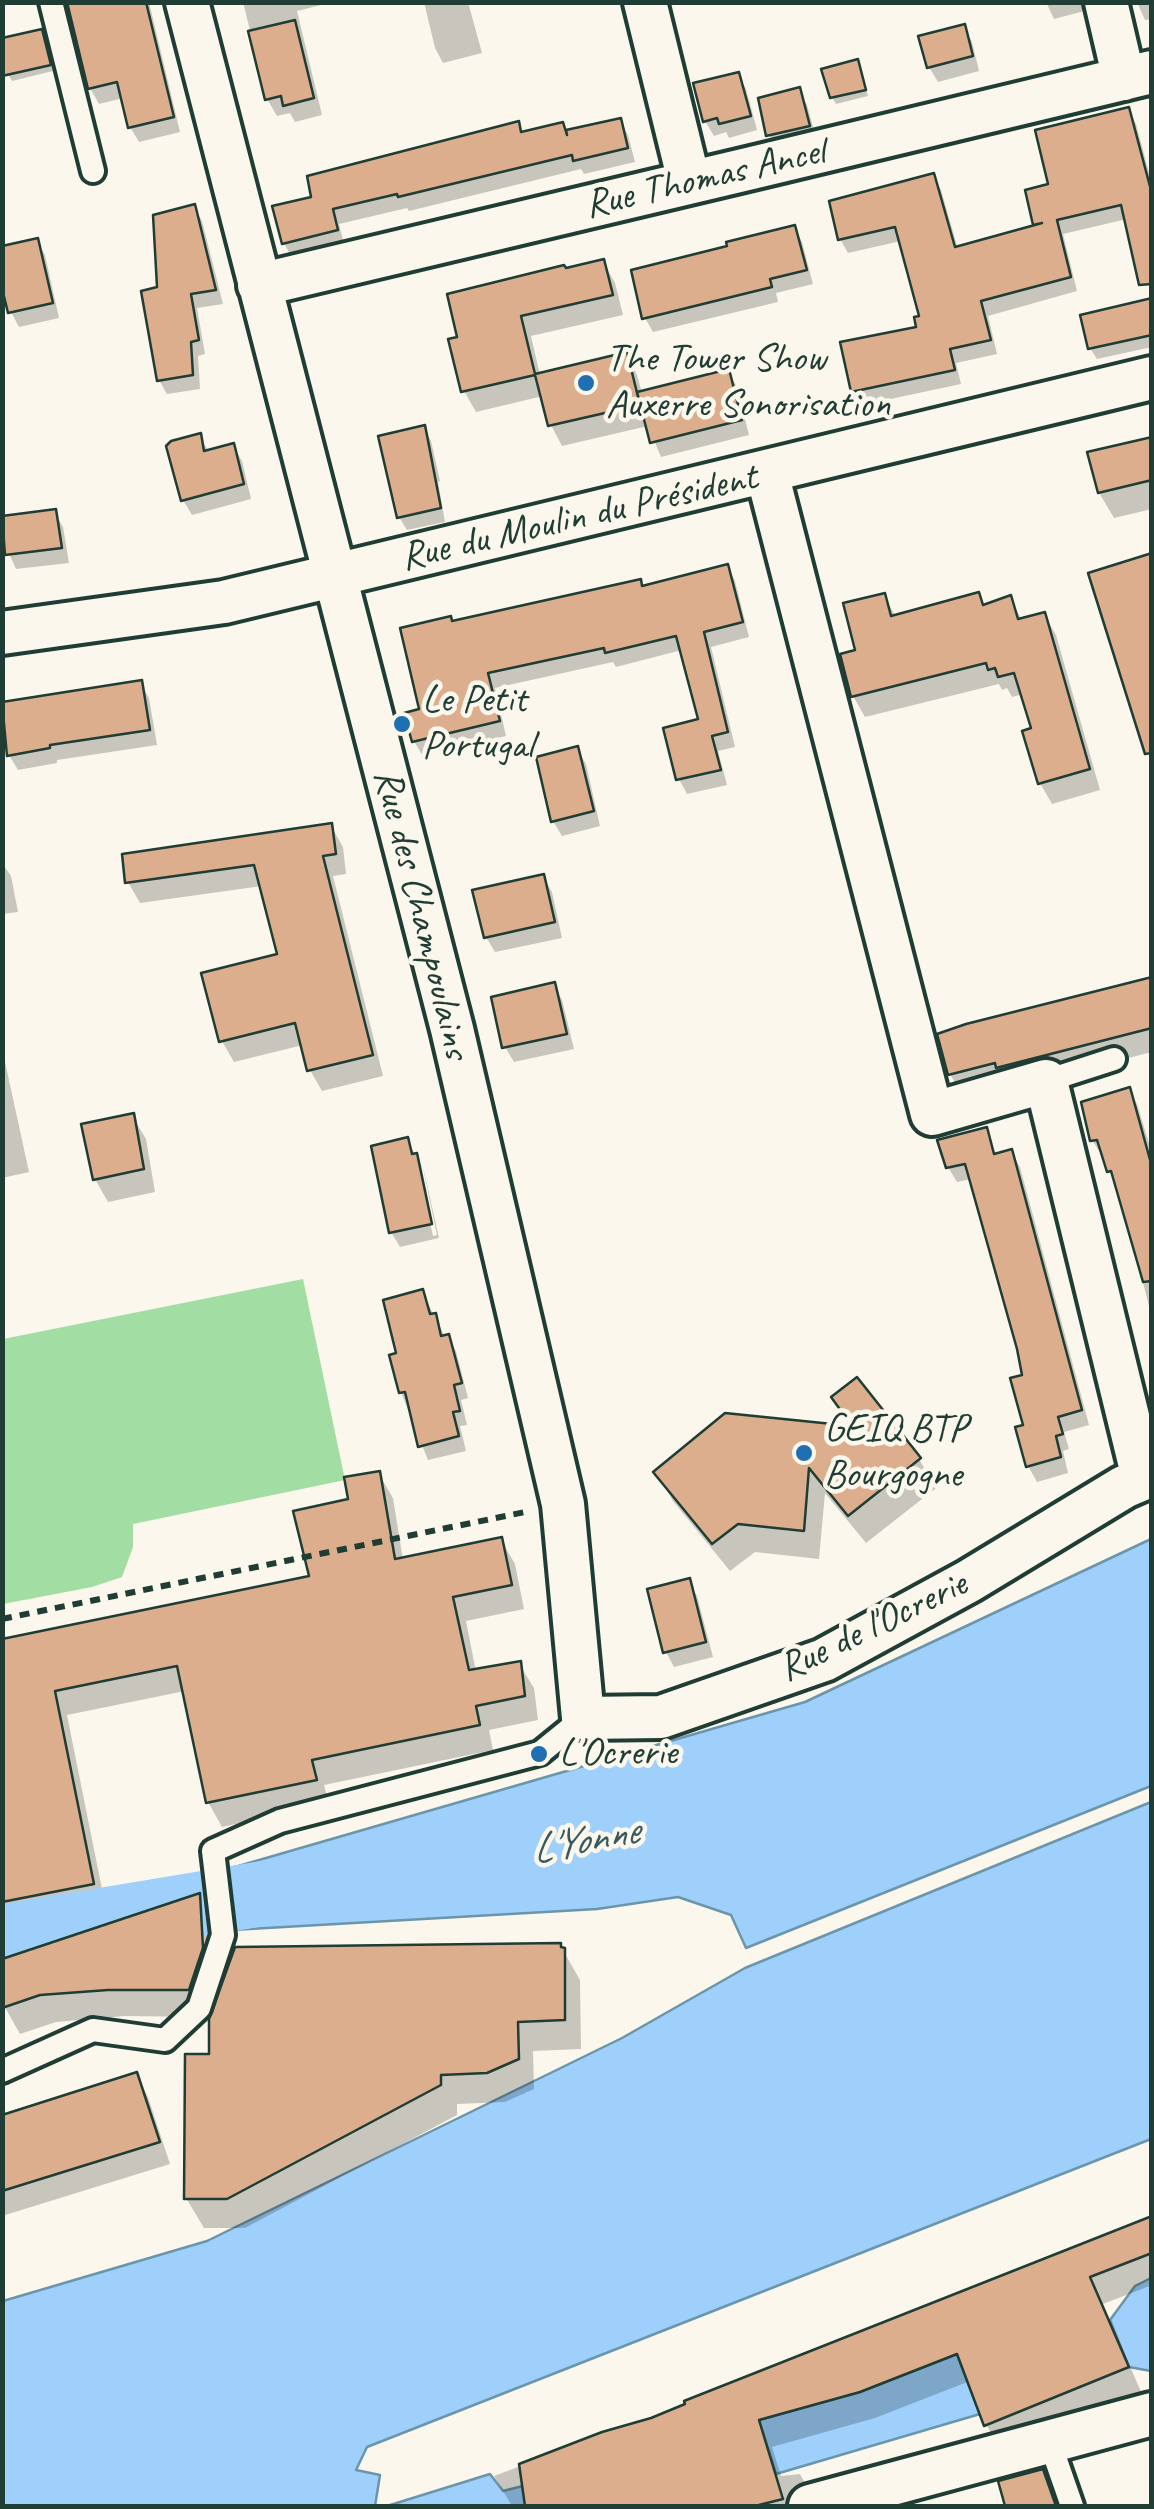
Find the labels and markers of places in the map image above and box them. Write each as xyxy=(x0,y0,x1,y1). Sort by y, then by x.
place label: The Tower Show Auxerre Sonorisation xyxy=(606,336,890,430)
marker: The Tower Show Auxerre Sonorisation xyxy=(575,372,597,394)
place label: Le Petit Portugal xyxy=(422,677,533,771)
marker: Le Petit Portugal xyxy=(391,713,413,735)
place label: GEIQ BTP Bourgogne xyxy=(824,1406,967,1500)
marker: GEIQ BTP Bourgogne xyxy=(793,1442,815,1464)
place label: L'Ocrerie xyxy=(559,1730,677,1778)
marker: L'Ocrerie xyxy=(528,1743,550,1765)

